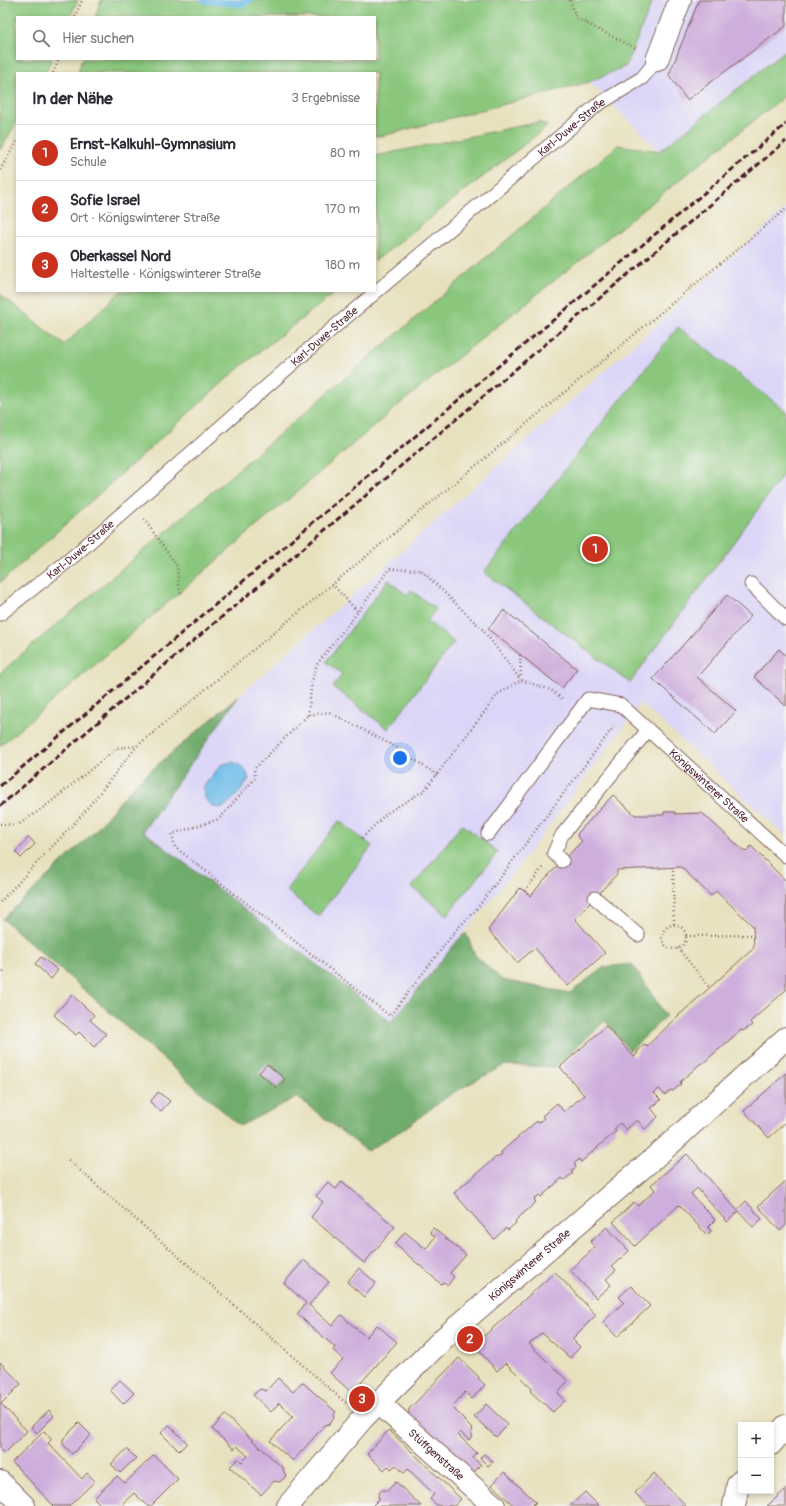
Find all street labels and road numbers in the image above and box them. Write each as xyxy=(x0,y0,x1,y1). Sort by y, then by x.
street label: Karl-Duwe-Straße xyxy=(535,95,608,159)
street label: Karl-Duwe-Straße xyxy=(288,303,361,369)
street label: Karl-Duwe-Straße xyxy=(44,517,117,582)
street label: Königswinterer Straße xyxy=(667,746,752,826)
street label: Königswinterer Straße xyxy=(486,1226,573,1303)
street label: Stüffgenstraße xyxy=(406,1426,467,1483)

